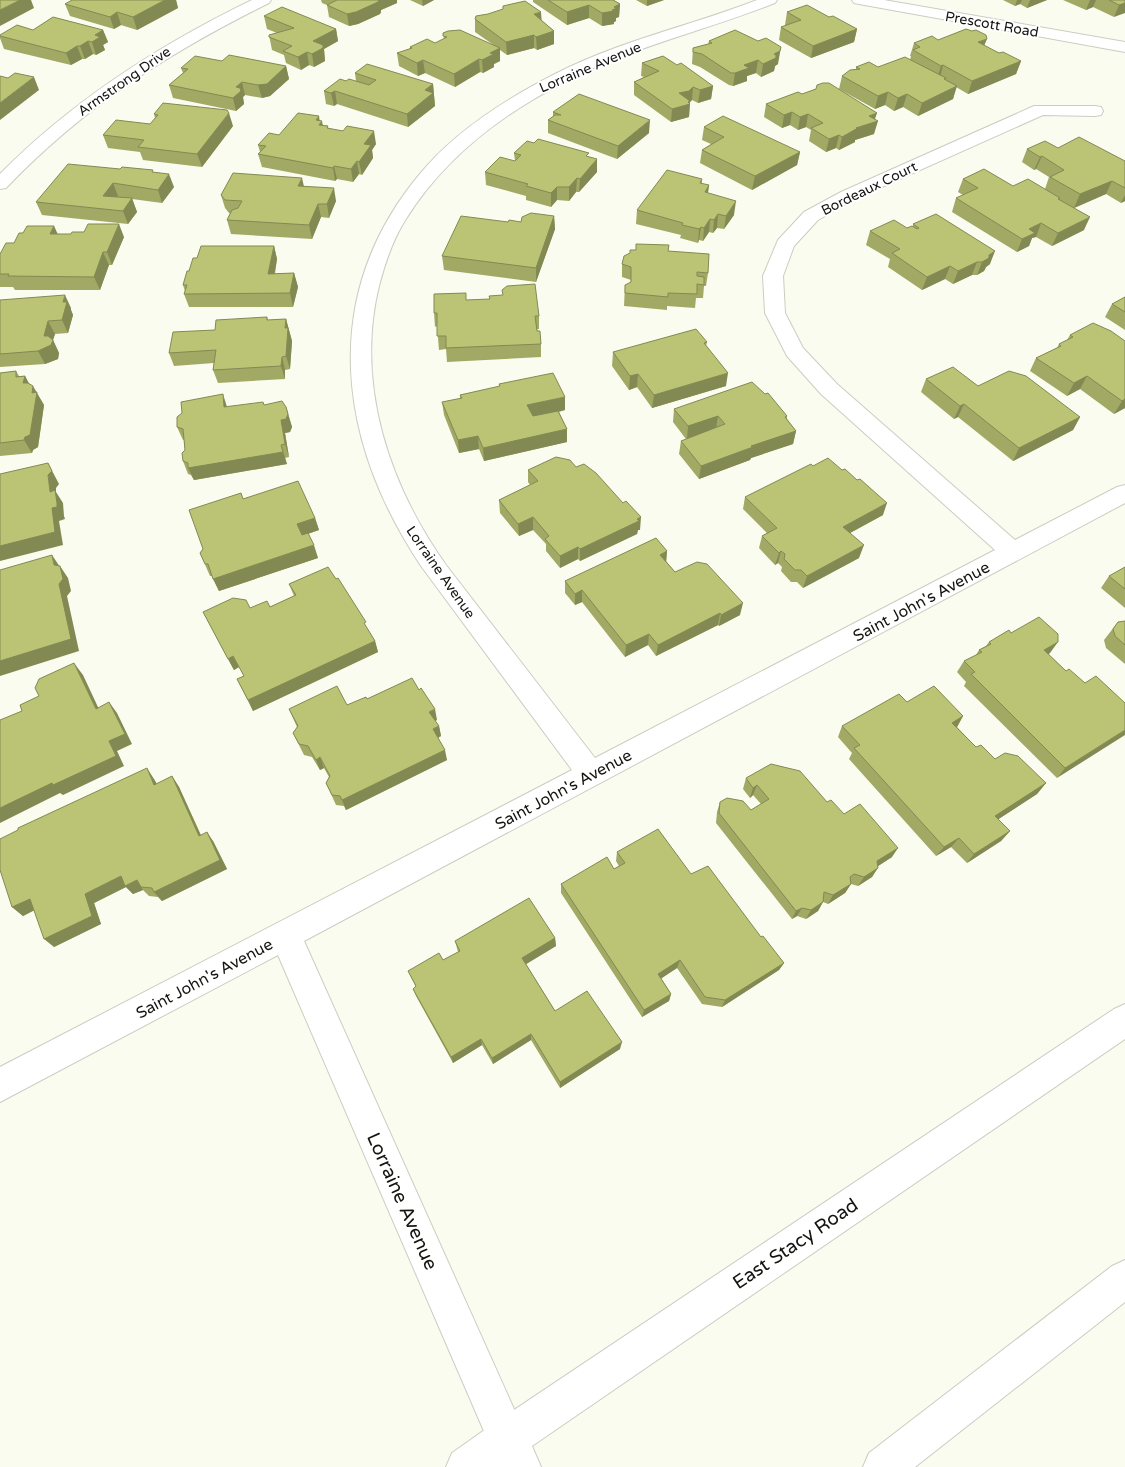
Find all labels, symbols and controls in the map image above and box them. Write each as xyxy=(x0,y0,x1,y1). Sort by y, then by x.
street label: Prescott Road xyxy=(944,8,1040,41)
street label: Lorraine Avenue xyxy=(537,38,644,97)
street label: Armstrong Drive xyxy=(74,43,174,120)
street label: Bordeaux Court xyxy=(818,158,921,219)
street label: Lorraine Avenue xyxy=(402,523,479,622)
street label: Saint John's Avenue xyxy=(850,557,993,646)
street label: Saint John's Avenue xyxy=(492,745,635,834)
street label: Saint John's Avenue xyxy=(133,934,276,1023)
street label: Lorraine Avenue xyxy=(362,1129,442,1273)
street label: East Stacy Road xyxy=(729,1194,862,1294)

